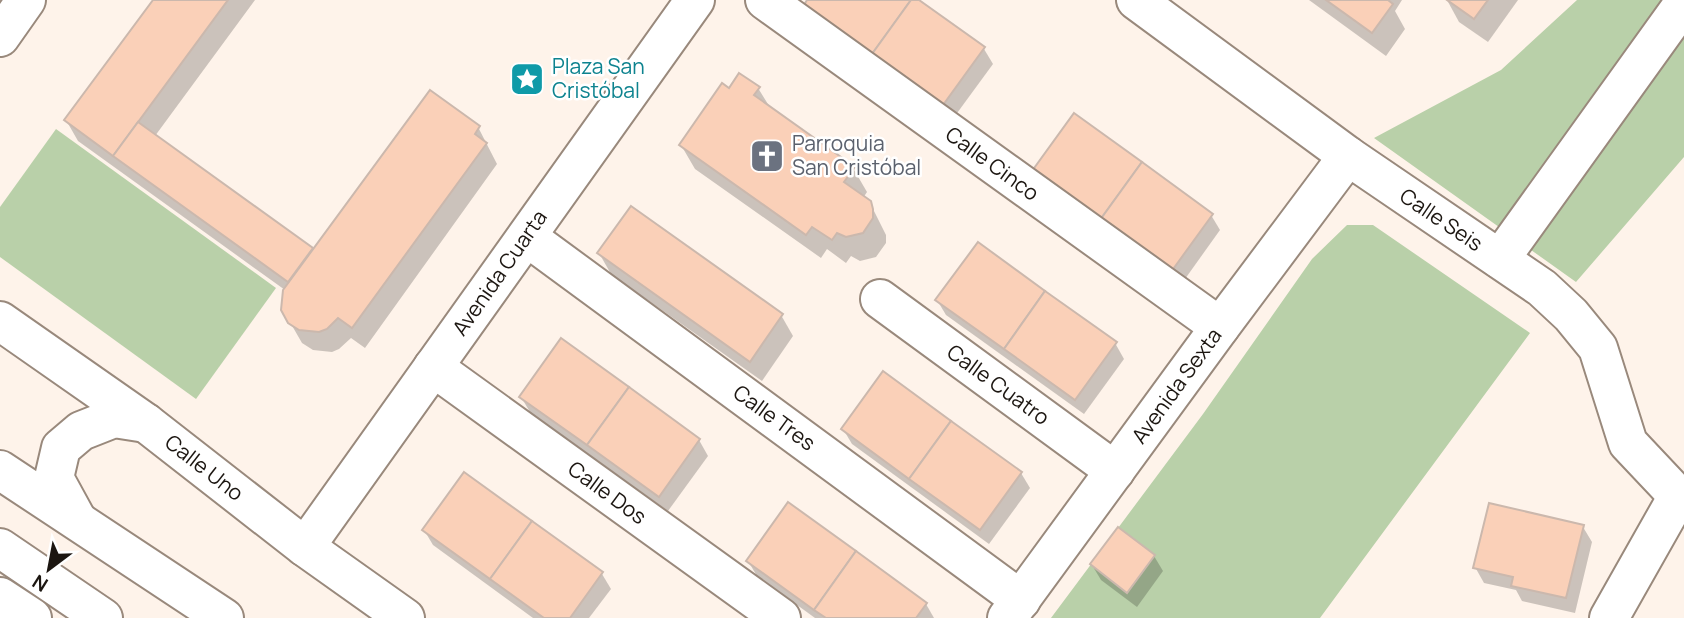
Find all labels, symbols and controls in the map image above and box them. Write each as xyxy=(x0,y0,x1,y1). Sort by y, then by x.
place label: Plaza San Cristóbal xyxy=(552,52,645,104)
place icon: Plaza San Cristóbal xyxy=(508,60,546,98)
street label: Calle Cinco xyxy=(940,120,1045,207)
place label: Parroquia San Cristóbal xyxy=(792,129,921,181)
church icon: Parroquia San Cristóbal xyxy=(748,137,786,175)
street label: Calle Seis xyxy=(1395,181,1488,257)
street label: Avenida Cuarta xyxy=(446,204,553,341)
street label: Avenida Sexta xyxy=(1125,322,1228,449)
street label: Calle Cuatro xyxy=(942,337,1055,431)
street label: Calle Tres xyxy=(728,378,821,456)
street label: Calle Uno xyxy=(160,428,250,507)
street label: Calle Dos xyxy=(563,454,652,530)
north arrow xyxy=(14,534,84,604)
text: N xyxy=(27,569,53,598)

